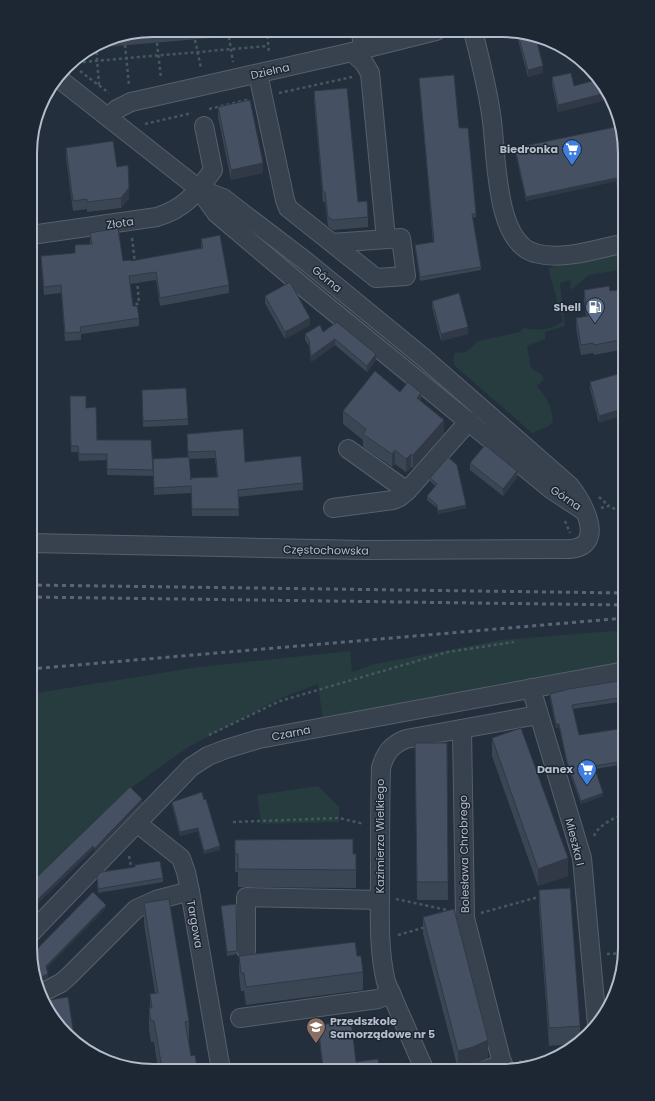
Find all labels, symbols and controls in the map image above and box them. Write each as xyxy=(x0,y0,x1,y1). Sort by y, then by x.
street label: Dzielna xyxy=(249,59,291,83)
supermarket icon: Biedronka xyxy=(561,138,583,166)
place label: Biedronka xyxy=(500,141,558,157)
street label: Złota xyxy=(105,213,135,233)
street label: Górna xyxy=(309,262,345,296)
fuel station icon: Shell xyxy=(584,296,606,324)
place label: Shell xyxy=(554,299,581,315)
street label: Górna xyxy=(547,482,585,514)
street label: Częstochowska xyxy=(283,541,369,559)
street label: Czarna xyxy=(270,721,312,745)
supermarket icon: Danex xyxy=(576,758,598,786)
place label: Danex xyxy=(537,761,574,777)
street label: Kazimierza Wielkiego xyxy=(372,779,388,893)
street label: Bolesława Chrobrego xyxy=(455,795,473,913)
street label: Mieszka I xyxy=(561,817,589,867)
street label: Targowa xyxy=(183,899,207,949)
place label: Przedszkole Samorządowe nr 5 xyxy=(330,1013,435,1042)
school or university icon: Przedszkole Samorządowe nr 5 xyxy=(305,1016,327,1044)

